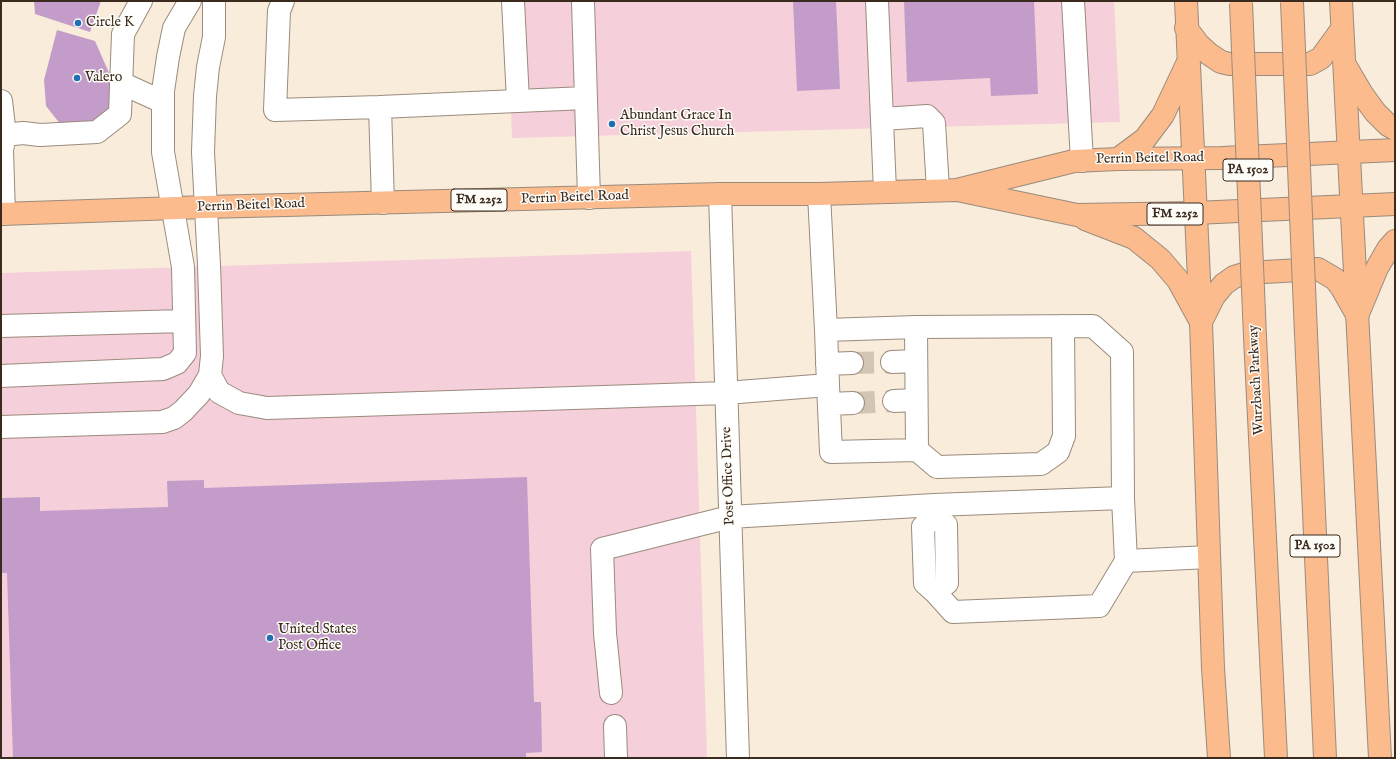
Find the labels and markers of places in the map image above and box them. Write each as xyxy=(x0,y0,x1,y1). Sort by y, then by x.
place label: Circle K xyxy=(86,15,134,31)
marker: Circle K xyxy=(73,18,83,28)
place label: Valero xyxy=(85,70,122,86)
marker: Valero xyxy=(72,73,82,83)
place label: Abundant Grace In Christ Jesus Church xyxy=(620,108,734,140)
marker: Abundant Grace In Christ Jesus Church xyxy=(607,119,617,129)
place label: United States Post Office xyxy=(278,622,357,654)
marker: United States Post Office xyxy=(265,633,275,643)

